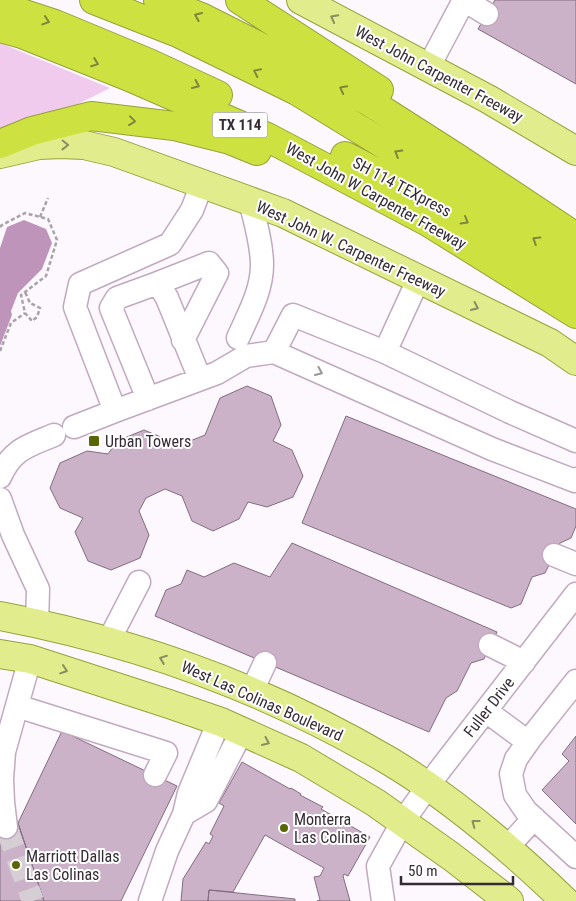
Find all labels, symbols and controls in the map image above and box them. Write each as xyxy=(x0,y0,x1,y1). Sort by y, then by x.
one-way arrow xyxy=(194,12,203,23)
one-way arrow xyxy=(330,14,339,24)
one-way arrow xyxy=(42,15,50,25)
street label: West John Carpenter Freeway xyxy=(352,22,526,127)
one-way arrow xyxy=(90,57,99,67)
one-way arrow xyxy=(254,68,263,78)
one-way arrow xyxy=(191,79,200,89)
one-way arrow xyxy=(340,85,349,95)
road number: TX 114 xyxy=(212,112,268,138)
one-way arrow xyxy=(127,116,136,126)
street label: West John W Carpenter Freeway xyxy=(282,138,470,254)
one-way arrow xyxy=(62,140,70,150)
one-way arrow xyxy=(394,150,403,160)
street label: SH 114 TEXpress xyxy=(350,153,454,221)
street label: West John W. Carpenter Freeway xyxy=(253,197,449,301)
one-way arrow xyxy=(460,215,469,225)
one-way arrow xyxy=(532,236,541,246)
one-way arrow xyxy=(469,301,478,311)
one-way arrow xyxy=(314,365,323,376)
place label: Urban Towers xyxy=(105,432,191,451)
marker: Urban Towers xyxy=(87,434,101,448)
one-way arrow xyxy=(159,654,168,665)
street label: West Las Colinas Boulevard xyxy=(178,657,346,745)
one-way arrow xyxy=(59,664,68,674)
street label: Fuller Drive xyxy=(460,673,518,741)
one-way arrow xyxy=(261,736,270,747)
place label: Monterra Las Colinas xyxy=(294,810,367,847)
one-way arrow xyxy=(471,820,481,829)
marker: Monterra Las Colinas xyxy=(278,822,290,834)
place label: Marriott Dallas Las Colinas xyxy=(26,847,119,884)
scale bar xyxy=(401,854,514,886)
marker: Marriott Dallas Las Colinas xyxy=(10,859,22,871)
text: 50 m xyxy=(408,862,438,880)

